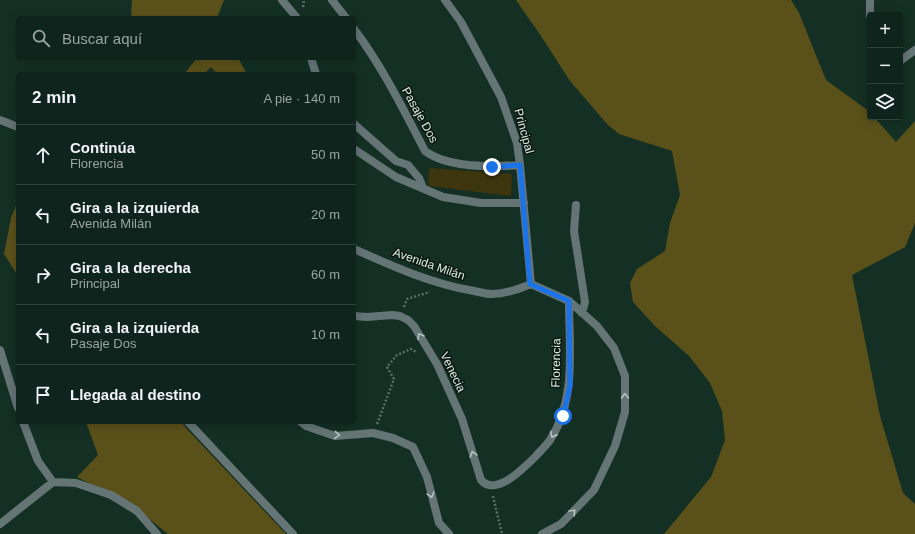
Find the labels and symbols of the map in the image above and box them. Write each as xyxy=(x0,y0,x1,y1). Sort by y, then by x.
street label: Pasaje Dos xyxy=(399,85,441,145)
street label: Principal xyxy=(511,107,537,155)
route end xyxy=(483,158,501,176)
street label: Avenida Milán xyxy=(391,245,467,283)
one-way arrow xyxy=(417,333,424,340)
street label: Florencia xyxy=(549,338,563,388)
street label: Venecia xyxy=(437,350,469,395)
one-way arrow xyxy=(621,393,629,399)
route start xyxy=(554,407,572,425)
one-way arrow xyxy=(334,430,340,439)
one-way arrow xyxy=(550,431,558,438)
one-way arrow xyxy=(469,450,478,457)
one-way arrow xyxy=(427,492,435,499)
one-way arrow xyxy=(568,509,576,517)

